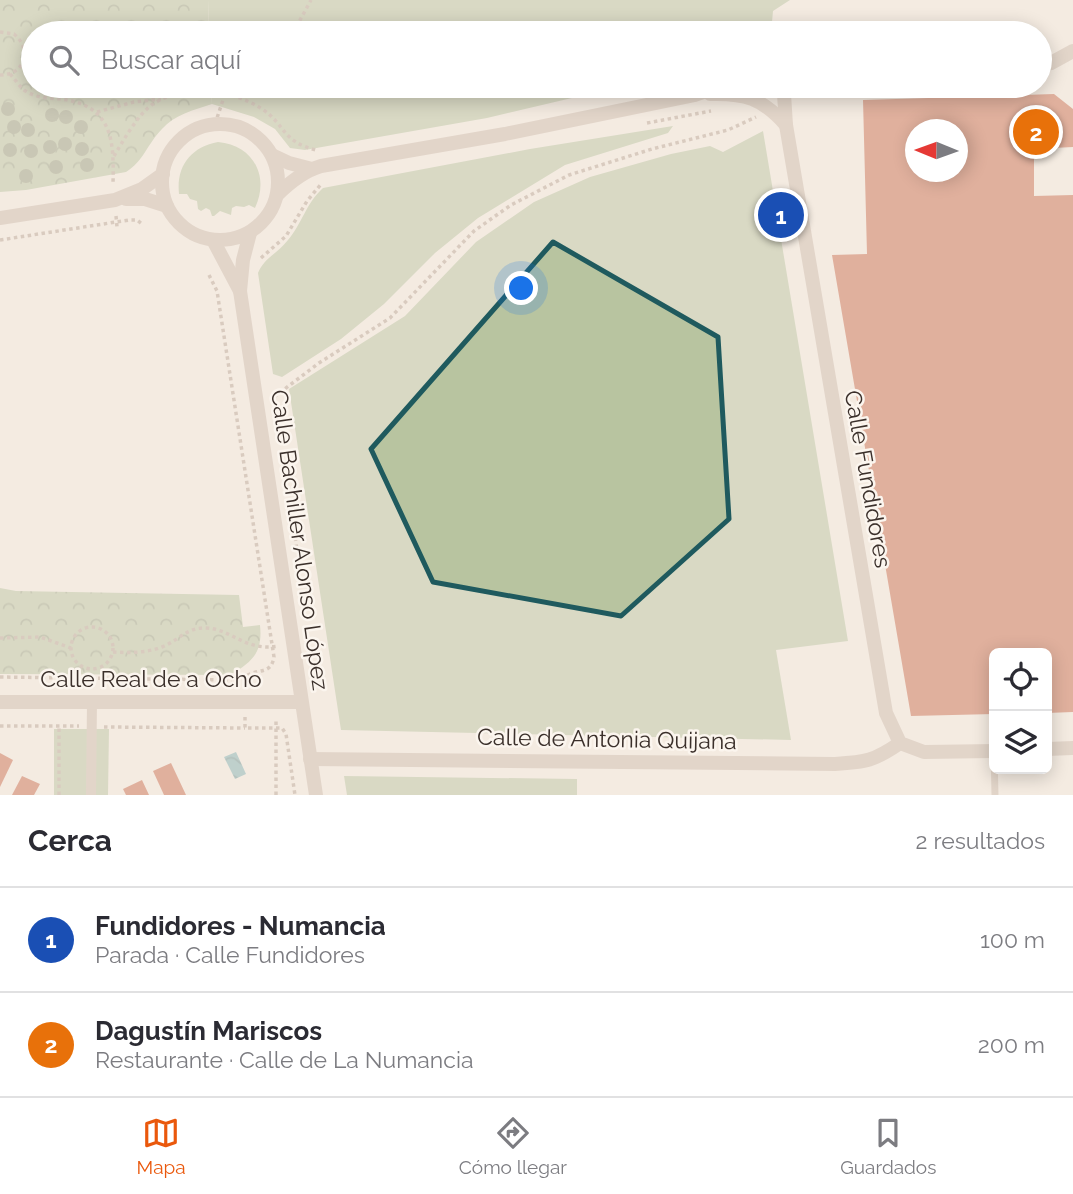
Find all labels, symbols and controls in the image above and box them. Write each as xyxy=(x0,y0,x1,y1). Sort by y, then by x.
search box xyxy=(21,21,1052,98)
icon: search xyxy=(45,41,83,79)
text: Buscar aquí xyxy=(101,45,241,75)
pin: 2 xyxy=(1013,106,1059,158)
north arrow xyxy=(905,119,968,182)
pin: 1 xyxy=(758,189,804,241)
your location xyxy=(504,271,538,305)
street label: Calle Bachiller Alonso López xyxy=(266,388,335,692)
street label: Calle Fundidores xyxy=(840,388,897,570)
map controls xyxy=(989,648,1052,774)
button: locate xyxy=(989,648,1052,711)
street label: Calle Real de a Ocho xyxy=(40,665,262,692)
button: layers xyxy=(989,711,1052,774)
street label: Calle de Antonia Quijana xyxy=(477,723,737,754)
text: Cerca xyxy=(28,823,112,858)
text: 2 resultados xyxy=(916,827,1045,854)
text: Fundidores - Numancia xyxy=(95,911,386,941)
text: 1 xyxy=(45,926,57,953)
text: 100 m xyxy=(980,926,1045,953)
text: Parada · Calle Fundidores xyxy=(95,941,365,968)
text: Dagustín Mariscos xyxy=(95,1016,322,1046)
text: 2 xyxy=(45,1031,57,1058)
text: 200 m xyxy=(978,1031,1045,1058)
text: Restaurante · Calle de La Numancia xyxy=(95,1046,473,1073)
tab: Mapa xyxy=(137,1114,186,1178)
tab: Cómo llegar xyxy=(459,1114,567,1178)
tab: Guardados xyxy=(840,1114,936,1178)

